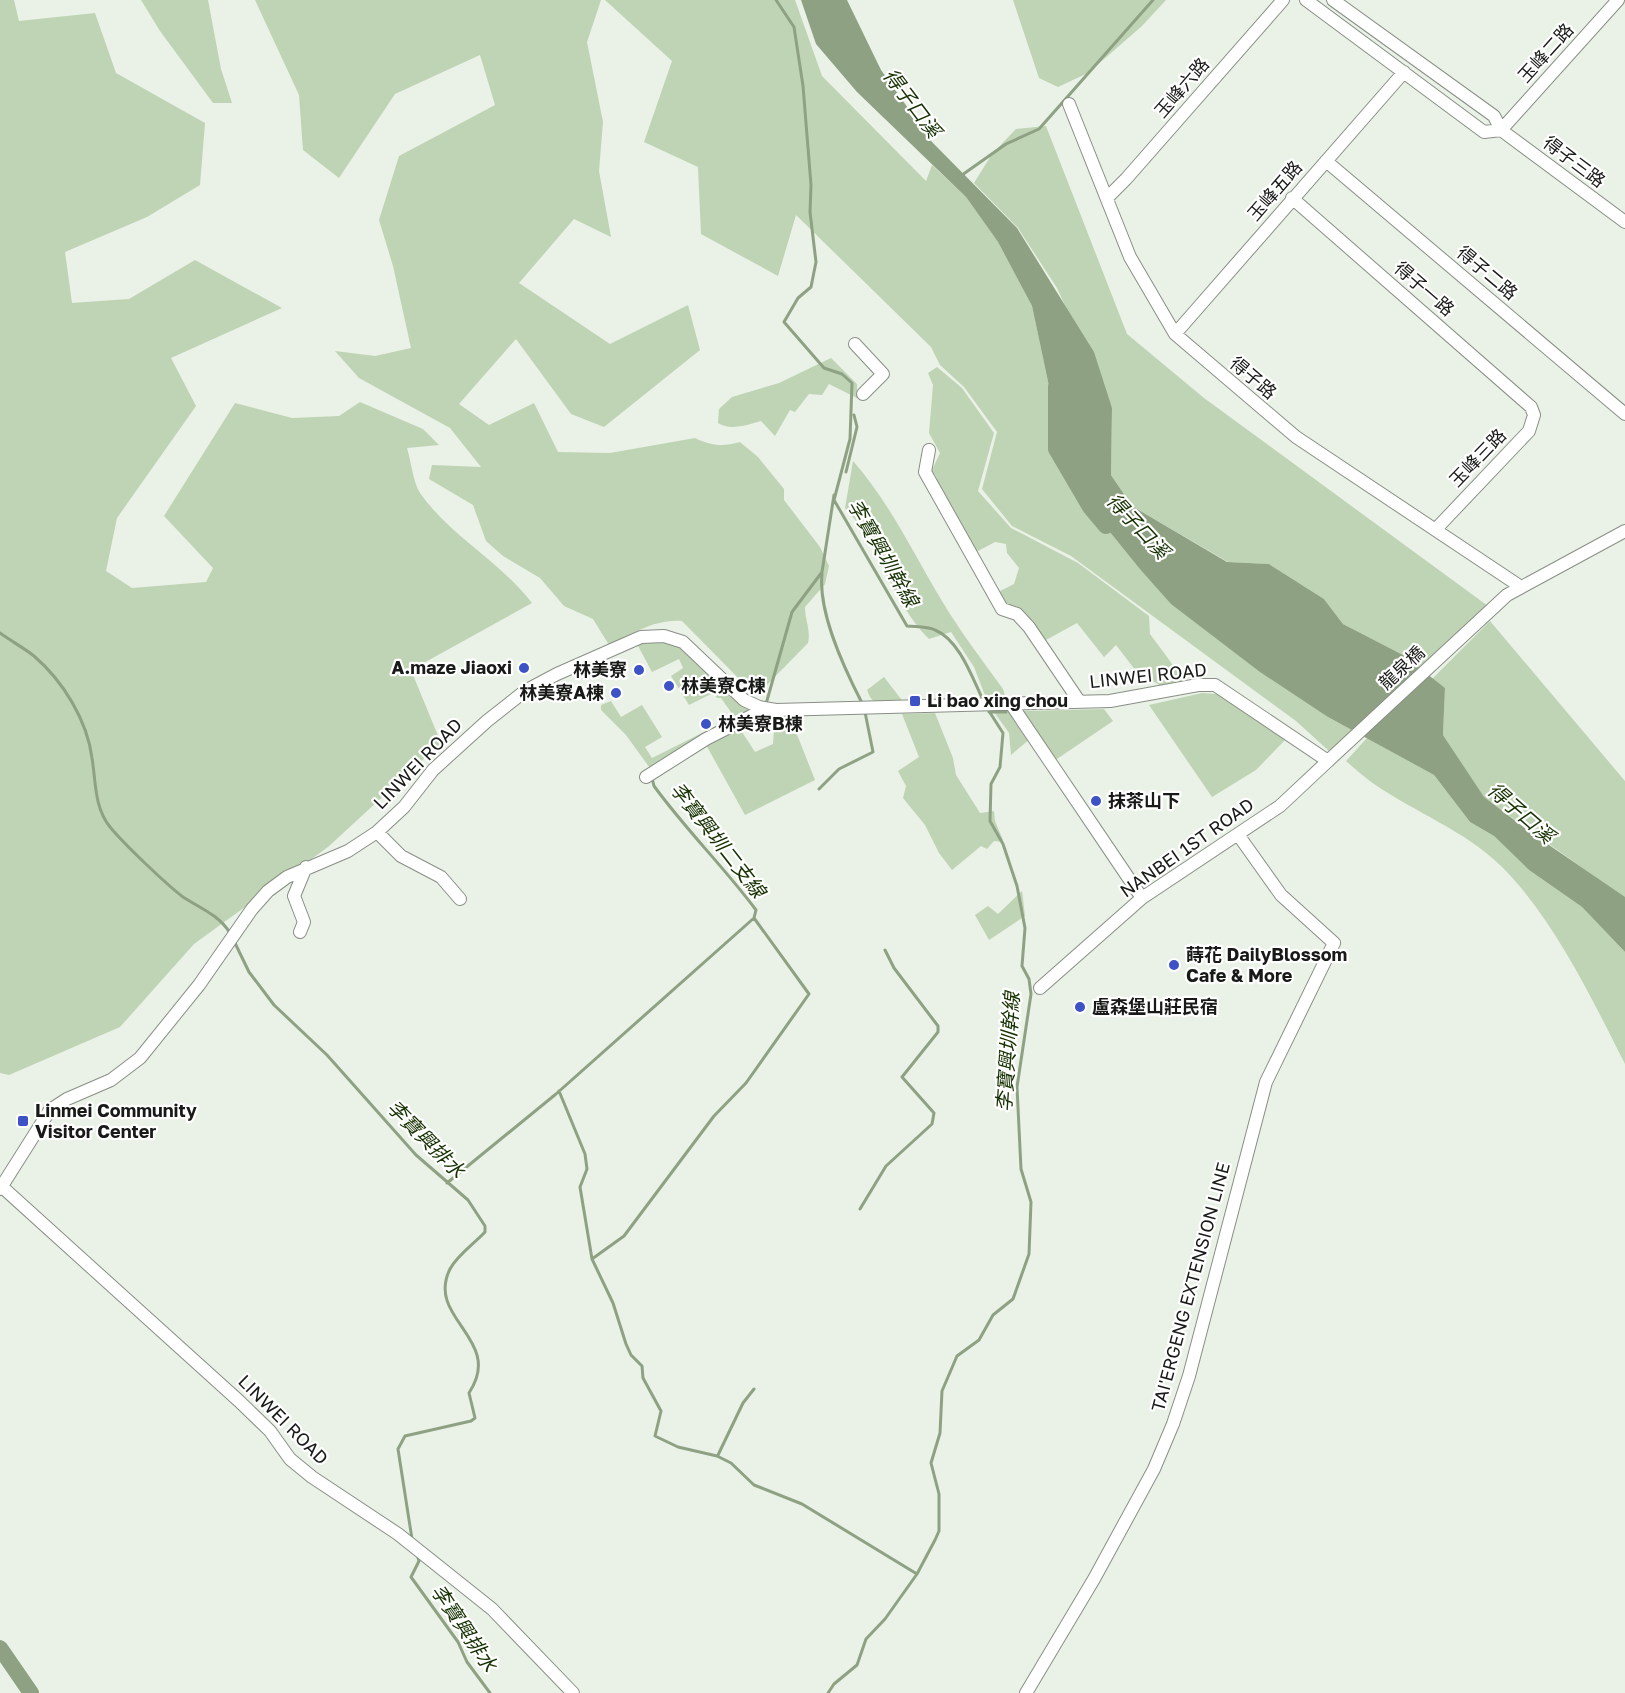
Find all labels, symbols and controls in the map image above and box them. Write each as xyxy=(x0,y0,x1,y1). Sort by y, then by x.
street label: 玉峰二路 xyxy=(1513,18,1578,86)
street label: 玉峰六路 xyxy=(1149,53,1213,122)
water label: 得子口溪 xyxy=(879,63,948,144)
street label: 得子三路 xyxy=(1539,131,1610,192)
street label: 玉峰五路 xyxy=(1242,156,1306,225)
street label: 得子二路 xyxy=(1453,241,1522,304)
street label: 得子一路 xyxy=(1390,256,1459,320)
street label: 得子路 xyxy=(1226,351,1281,403)
street label: 玉峰三路 xyxy=(1444,424,1510,491)
water label: 得子口溪 xyxy=(1103,488,1177,565)
water label: 李寶興圳幹線 xyxy=(843,495,925,612)
street label: 龍泉橋 xyxy=(1374,641,1429,694)
place label: A.maze Jiaoxi xyxy=(391,656,512,678)
place label: 林美寮 xyxy=(573,658,627,680)
street label: LINWEI ROAD xyxy=(1088,658,1208,692)
marker: A.maze Jiaoxi xyxy=(517,661,531,675)
marker: 林美寮 xyxy=(632,663,646,677)
place label: 林美寮C棟 xyxy=(681,674,766,696)
marker: 林美寮C棟 xyxy=(662,679,676,693)
place label: 林美寮A棟 xyxy=(519,681,604,703)
marker: 林美寮A棟 xyxy=(609,686,623,700)
place label: Li bao xing chou xyxy=(927,689,1068,711)
marker: Li bao xing chou xyxy=(908,694,922,708)
place label: 林美寮B棟 xyxy=(718,712,803,734)
street label: LINWEI ROAD xyxy=(368,713,466,813)
marker: 林美寮B棟 xyxy=(699,717,713,731)
water label: 李寶興圳二支線 xyxy=(666,777,773,904)
water label: 得子口溪 xyxy=(1484,777,1562,850)
place label: 抹茶山下 xyxy=(1108,789,1180,811)
street label: NANBEI 1ST ROAD xyxy=(1115,793,1258,902)
marker: 抹茶山下 xyxy=(1089,794,1103,808)
place label: 蒔花 DailyBlossom Cafe & More xyxy=(1186,943,1347,986)
marker: 蒔花 DailyBlossom Cafe & More xyxy=(1167,958,1181,972)
water label: 李寶興圳幹線 xyxy=(991,989,1023,1113)
place label: 盧森堡山莊民宿 xyxy=(1092,995,1218,1017)
marker: 盧森堡山莊民宿 xyxy=(1073,1000,1087,1014)
water label: 李寶興排水 xyxy=(383,1094,471,1183)
place label: Linmei Community Visitor Center xyxy=(35,1099,197,1142)
marker: Linmei Community Visitor Center xyxy=(16,1114,30,1128)
street label: TAI'ERGENG EXTENSION LINE xyxy=(1146,1160,1234,1414)
street label: LINWEI ROAD xyxy=(234,1370,333,1469)
water label: 李寶興排水 xyxy=(427,1579,503,1676)

